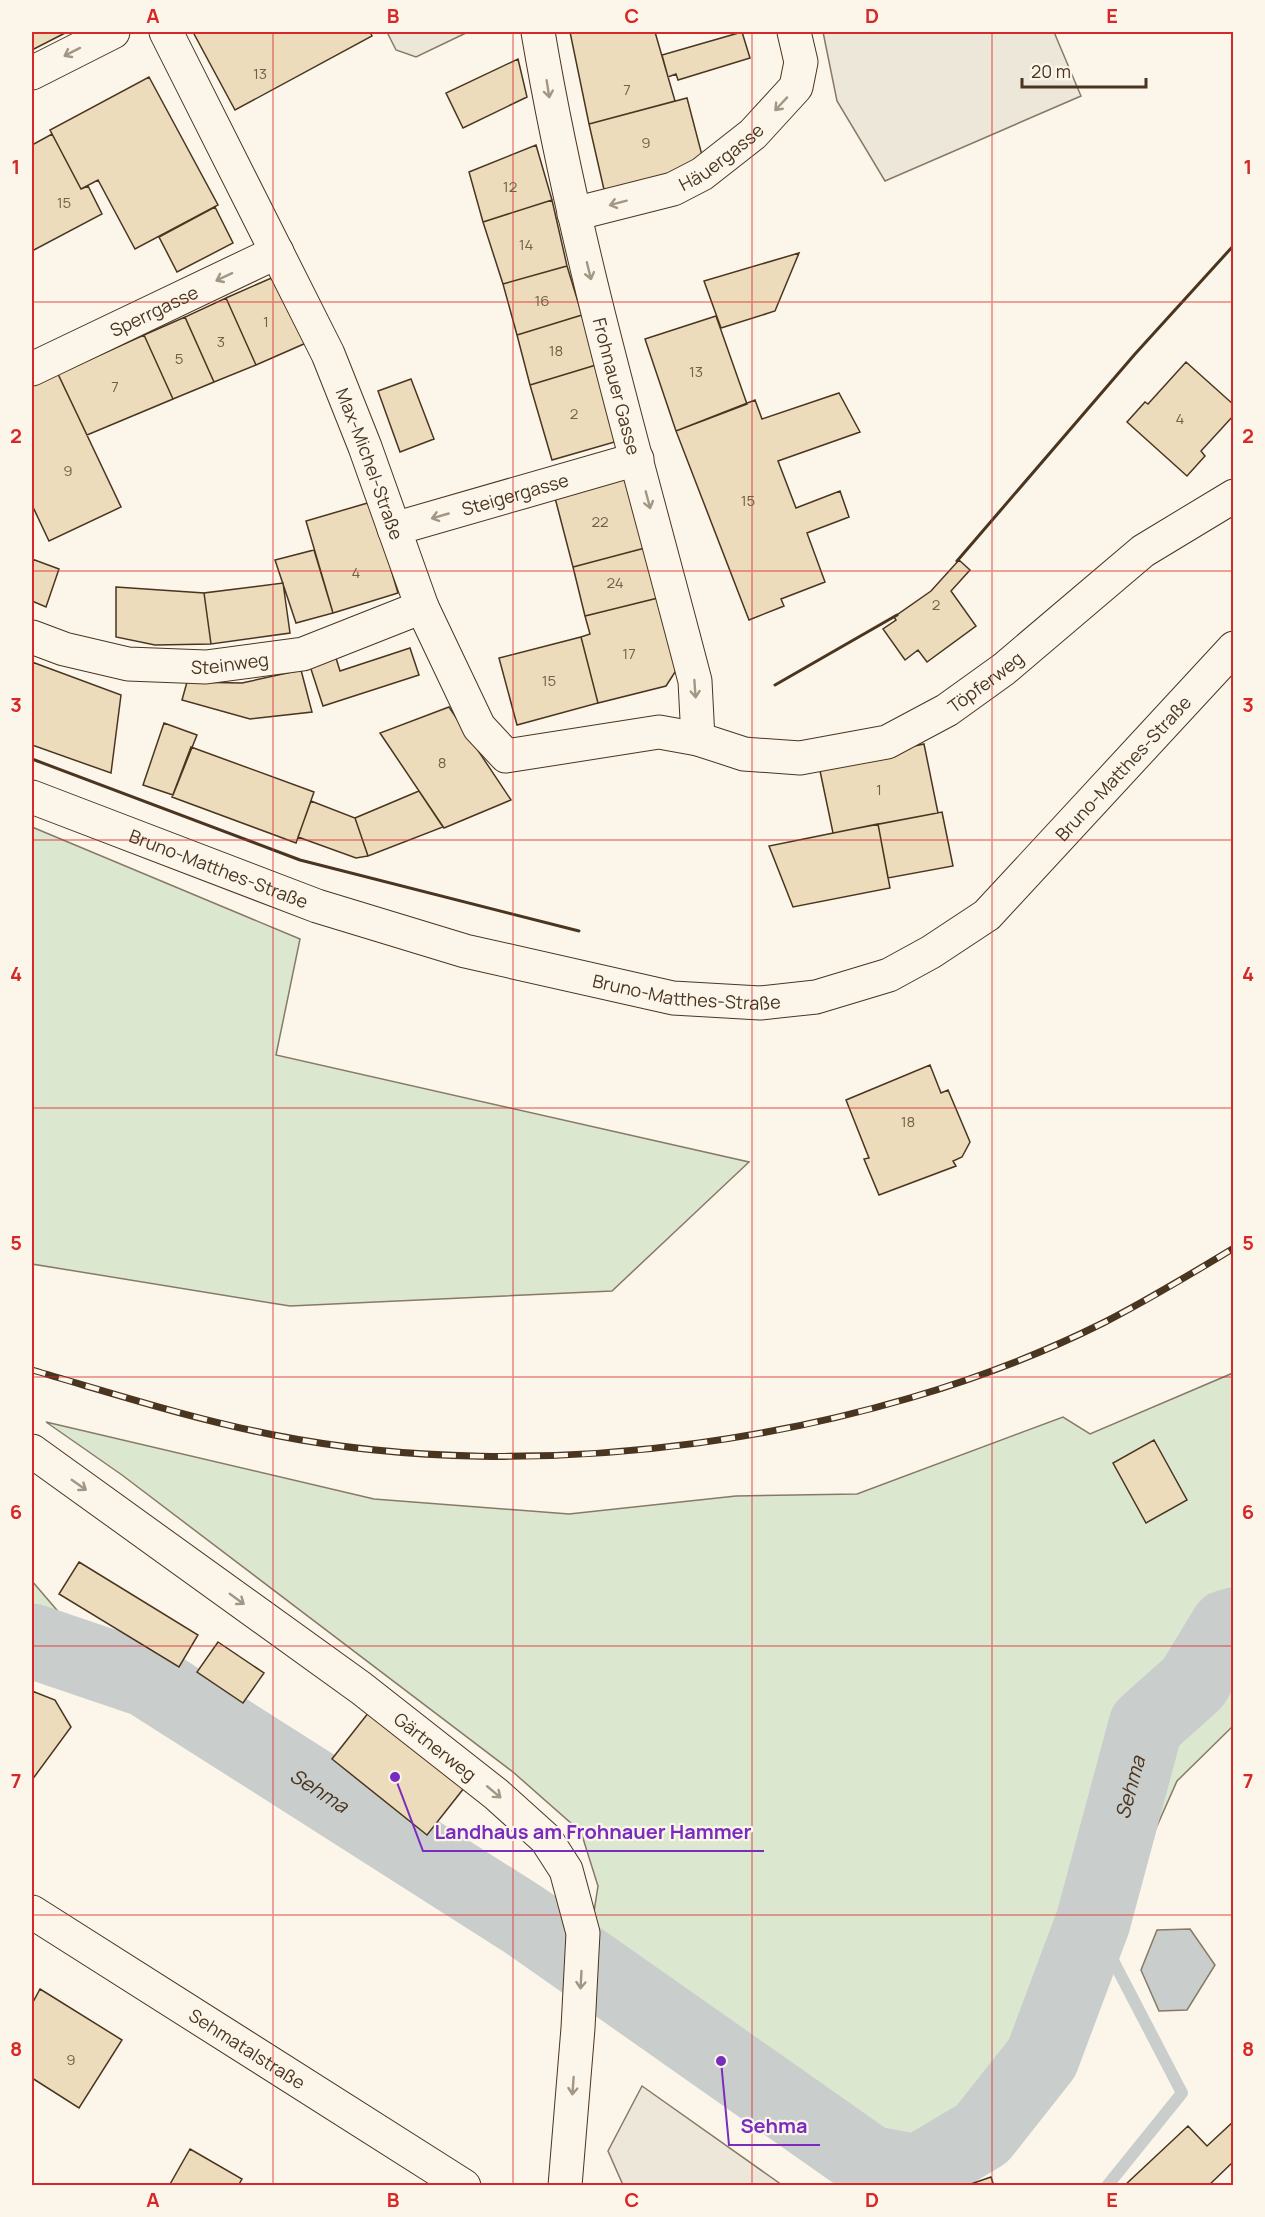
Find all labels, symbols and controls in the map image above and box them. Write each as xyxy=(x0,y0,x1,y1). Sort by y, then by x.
text: A xyxy=(146,2,160,29)
text: B xyxy=(387,2,400,29)
text: C xyxy=(625,2,639,29)
text: D xyxy=(865,2,879,29)
text: E xyxy=(1106,2,1118,29)
one-way arrow xyxy=(63,47,81,59)
scale bar xyxy=(1022,51,1146,89)
text: 20 m xyxy=(1031,59,1071,83)
house number: 13 xyxy=(253,63,267,84)
one-way arrow xyxy=(543,79,554,99)
house number: 7 xyxy=(623,79,631,100)
one-way arrow xyxy=(774,96,788,111)
street label: Häuergasse xyxy=(675,118,769,196)
house number: 9 xyxy=(641,132,651,153)
text: 1 xyxy=(12,153,20,180)
text: 1 xyxy=(1244,153,1252,180)
house number: 12 xyxy=(503,176,517,197)
house number: 15 xyxy=(57,192,71,213)
one-way arrow xyxy=(609,197,628,209)
house number: 14 xyxy=(519,234,533,255)
one-way arrow xyxy=(583,261,595,280)
one-way arrow xyxy=(216,272,234,284)
street label: Sperrgasse xyxy=(106,280,202,342)
house number: 16 xyxy=(534,290,550,311)
house number: 1 xyxy=(263,311,269,332)
street label: Frohnauer Gasse xyxy=(588,315,646,457)
house number: 3 xyxy=(217,331,225,352)
house number: 18 xyxy=(549,340,563,361)
house number: 5 xyxy=(175,348,183,369)
house number: 13 xyxy=(689,361,703,382)
house number: 7 xyxy=(111,376,119,397)
street label: Max-Michel-Straße xyxy=(331,384,409,543)
house number: 2 xyxy=(570,403,578,424)
house number: 4 xyxy=(1176,408,1185,429)
text: 2 xyxy=(10,422,22,449)
text: 2 xyxy=(1242,422,1254,449)
house number: 9 xyxy=(63,460,73,481)
street label: Steigergasse xyxy=(459,467,571,521)
house number: 15 xyxy=(741,490,755,511)
one-way arrow xyxy=(643,491,654,510)
one-way arrow xyxy=(431,511,450,522)
house number: 22 xyxy=(591,511,609,532)
house number: 4 xyxy=(352,562,361,583)
house number: 24 xyxy=(606,572,624,593)
house number: 2 xyxy=(932,594,940,615)
house number: 17 xyxy=(622,643,636,664)
street label: Töpferweg xyxy=(943,646,1028,718)
street label: Steinweg xyxy=(191,647,270,679)
house number: 15 xyxy=(542,670,556,691)
one-way arrow xyxy=(690,679,701,699)
street label: Bruno-Matthes-Straße xyxy=(1050,690,1196,846)
text: 3 xyxy=(10,691,22,718)
text: 3 xyxy=(1242,691,1254,718)
house number: 8 xyxy=(438,752,446,773)
house number: 1 xyxy=(876,779,882,800)
street label: Bruno-Matthes-Straße xyxy=(126,823,312,914)
text: 4 xyxy=(10,960,22,987)
text: 4 xyxy=(1242,960,1254,987)
street label: Bruno-Matthes-Straße xyxy=(590,968,782,1015)
house number: 18 xyxy=(901,1111,915,1132)
text: 5 xyxy=(10,1229,22,1256)
text: 5 xyxy=(1242,1229,1254,1256)
one-way arrow xyxy=(71,1479,87,1491)
text: 6 xyxy=(10,1498,22,1525)
text: 6 xyxy=(1242,1498,1254,1525)
one-way arrow xyxy=(229,1593,245,1605)
street label: Gärtnerweg xyxy=(389,1706,482,1786)
water label: Sehma xyxy=(1108,1752,1151,1822)
water label: Sehma xyxy=(285,1761,355,1819)
text: 7 xyxy=(11,1767,21,1794)
text: 7 xyxy=(1243,1767,1253,1794)
one-way arrow xyxy=(485,1786,501,1799)
callout: Landhaus am Frohnauer Hammer xyxy=(423,1813,764,1851)
text: Landhaus am Frohnauer Hammer xyxy=(434,1818,752,1845)
one-way arrow xyxy=(575,1970,586,1990)
street label: Sehmatalstraße xyxy=(185,2003,310,2094)
text: 8 xyxy=(10,2035,22,2062)
text: 8 xyxy=(1242,2035,1254,2062)
house number: 9 xyxy=(66,2049,76,2070)
one-way arrow xyxy=(567,2076,578,2096)
callout: Sehma xyxy=(729,2107,820,2145)
text: Sehma xyxy=(740,2112,808,2139)
text: A xyxy=(146,2186,160,2213)
text: B xyxy=(387,2186,400,2213)
text: C xyxy=(625,2186,639,2213)
text: D xyxy=(865,2186,879,2213)
text: E xyxy=(1106,2186,1118,2213)

